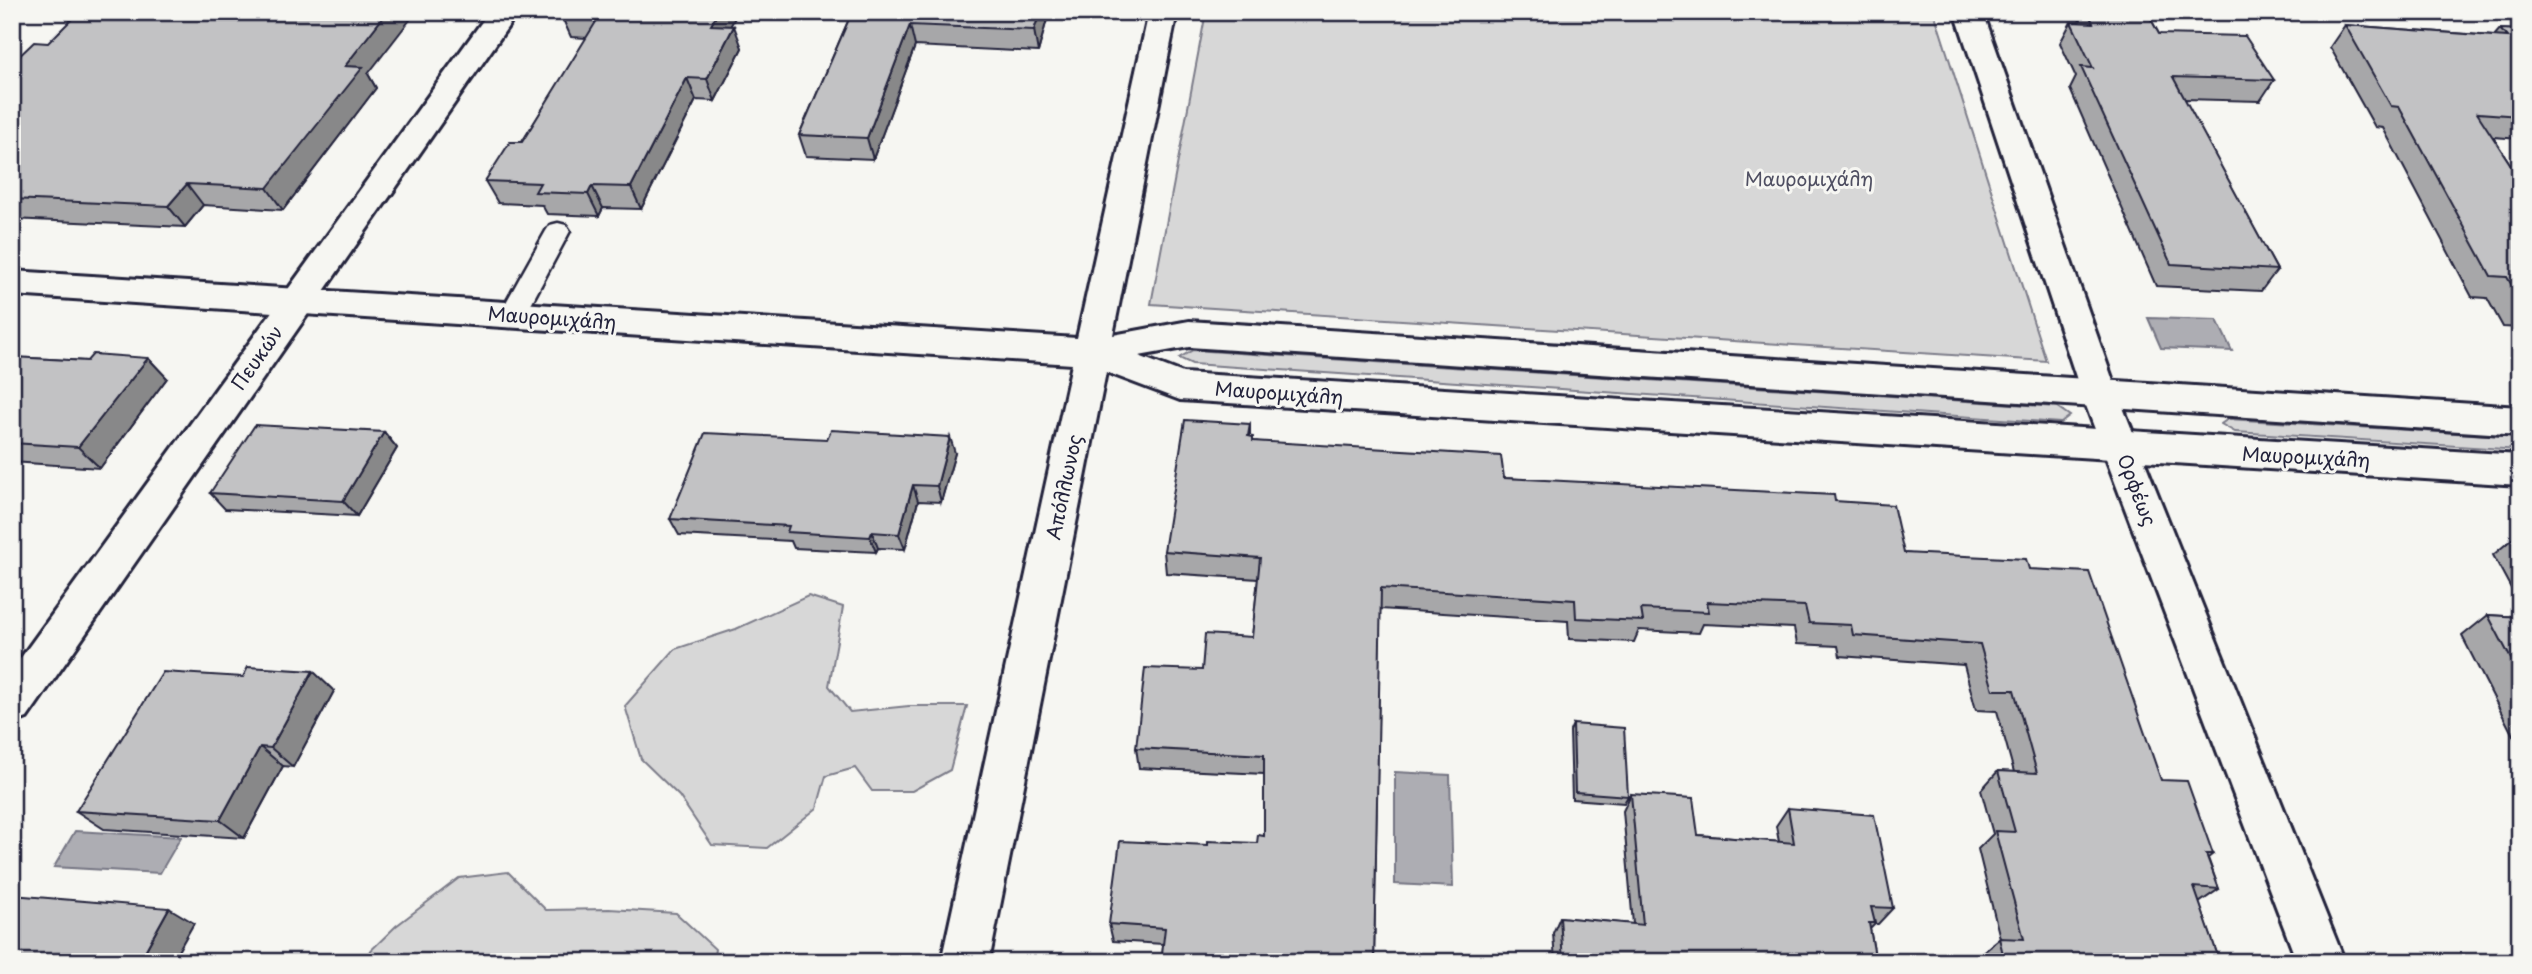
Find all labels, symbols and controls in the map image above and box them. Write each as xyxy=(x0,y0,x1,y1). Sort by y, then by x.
park label: Μαυρομιχάλη xyxy=(1745,164,1873,192)
street label: Μαυρομιχάλη xyxy=(487,299,617,335)
street label: Πευκών xyxy=(224,319,289,396)
street label: Μαυρομιχάλη xyxy=(1214,374,1344,410)
street label: Απόλλωνος xyxy=(1038,432,1088,542)
street label: Μαυρομιχάλη xyxy=(2241,439,2371,473)
street label: Ορφέως xyxy=(2111,450,2164,530)

